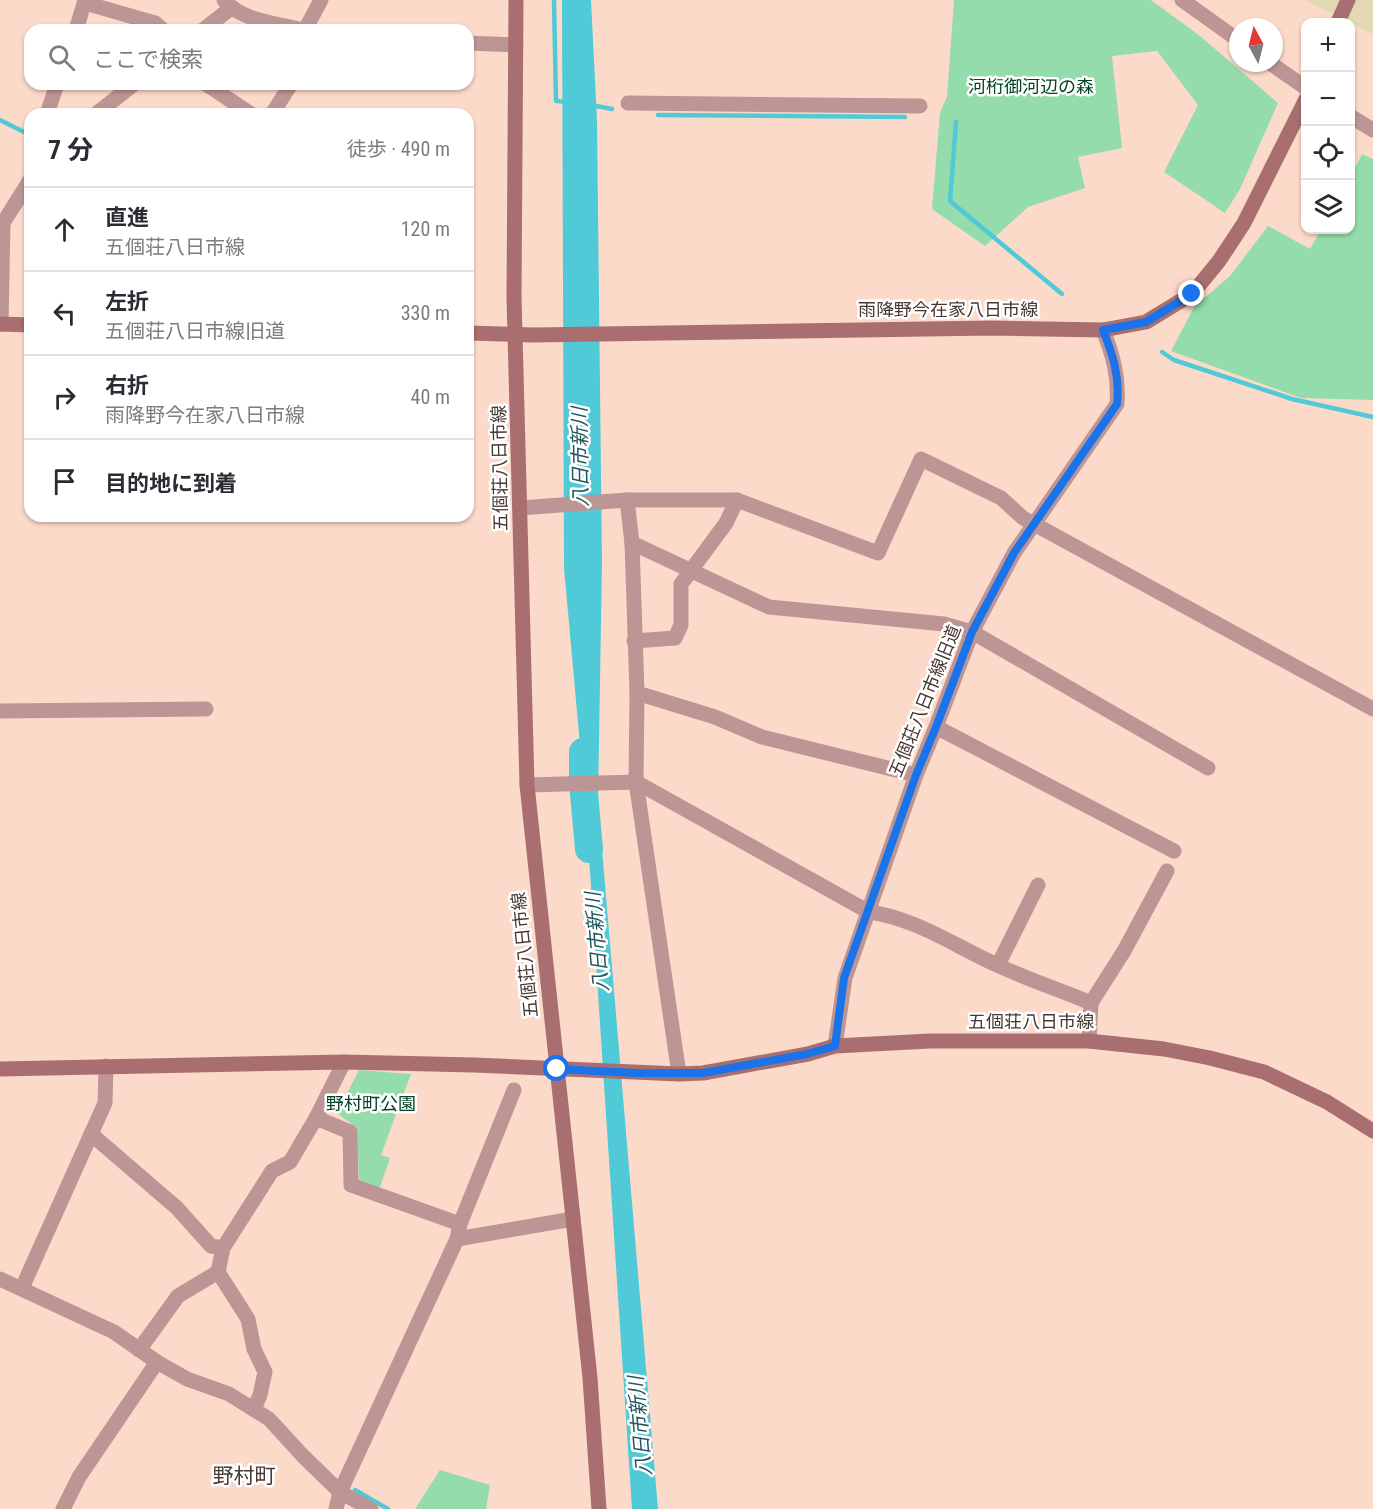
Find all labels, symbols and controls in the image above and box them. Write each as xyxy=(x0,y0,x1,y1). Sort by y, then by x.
north arrow xyxy=(1229,18,1283,72)
map controls xyxy=(1301,18,1355,234)
button: + xyxy=(1301,18,1355,72)
search box xyxy=(24,24,474,90)
icon: search xyxy=(45,41,78,74)
text: ここで検索 xyxy=(93,47,203,72)
button: − xyxy=(1301,72,1355,126)
park label: 河桁御河辺の森 xyxy=(968,76,1094,97)
button: locate xyxy=(1301,126,1355,180)
text: 7 分 xyxy=(48,135,93,165)
text: 徒歩 · 490 m xyxy=(347,137,450,161)
button: layers xyxy=(1301,180,1355,234)
text: 直進 xyxy=(105,205,149,230)
icon: ahead xyxy=(48,213,81,246)
text: 120 m xyxy=(401,217,450,241)
text: 五個荘八日市線 xyxy=(105,235,245,259)
route end xyxy=(1178,280,1204,306)
text: 左折 xyxy=(105,289,149,314)
icon: left xyxy=(48,297,81,330)
street label: 雨降野今在家八日市線 xyxy=(858,299,1038,320)
text: 330 m xyxy=(401,301,450,325)
text: 五個荘八日市線旧道 xyxy=(105,319,285,343)
text: 右折 xyxy=(105,373,149,398)
icon: right xyxy=(48,381,81,414)
text: 40 m xyxy=(411,385,450,409)
text: 雨降野今在家八日市線 xyxy=(105,403,305,427)
street label: 五個荘八日市線 xyxy=(488,405,511,531)
water label: 八日市新川 xyxy=(567,405,593,507)
icon: arrive xyxy=(48,465,81,498)
text: 目的地に到着 xyxy=(105,471,237,496)
street label: 五個荘八日市線旧道 xyxy=(884,622,965,780)
water label: 八日市新川 xyxy=(581,889,613,993)
street label: 五個荘八日市線 xyxy=(507,891,542,1019)
street label: 五個荘八日市線 xyxy=(968,1011,1094,1032)
route start xyxy=(543,1055,569,1081)
park label: 野村町公園 xyxy=(326,1093,416,1114)
water label: 八日市新川 xyxy=(624,1373,656,1477)
district label: 野村町 xyxy=(213,1464,276,1488)

